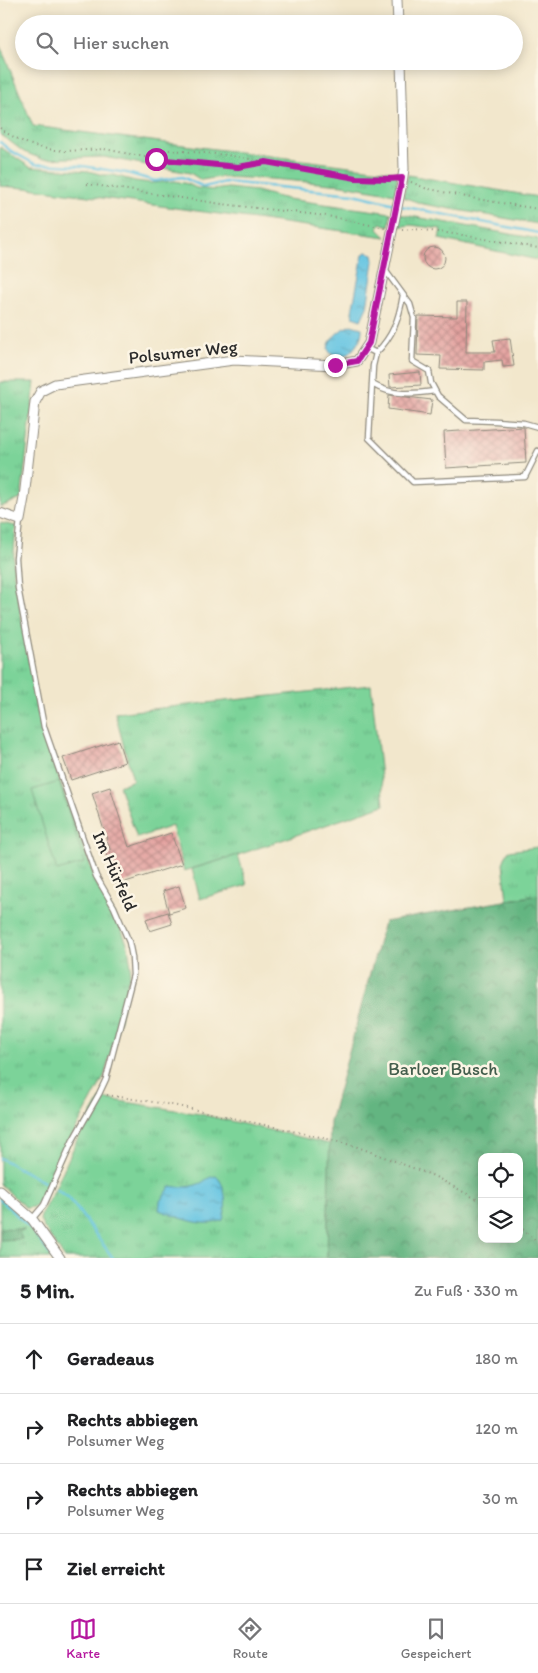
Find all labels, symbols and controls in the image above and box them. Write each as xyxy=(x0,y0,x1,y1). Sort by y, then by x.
search box xyxy=(15,15,523,70)
icon: search xyxy=(33,29,61,57)
text: Hier suchen xyxy=(73,31,169,54)
route start xyxy=(145,148,168,171)
street label: Polsumer Weg xyxy=(127,335,239,369)
route end xyxy=(324,354,347,377)
street label: Im Hürfeld xyxy=(88,828,143,915)
park label: Barloer Busch xyxy=(388,1058,498,1080)
map controls xyxy=(478,1153,523,1243)
button: locate xyxy=(478,1153,523,1198)
button: layers xyxy=(478,1198,523,1243)
text: 5 Min. xyxy=(20,1278,75,1303)
text: Zu Fuß · 330 m xyxy=(414,1281,518,1300)
icon: ahead xyxy=(20,1345,48,1373)
text: Geradeaus xyxy=(67,1347,154,1370)
text: 180 m xyxy=(475,1349,518,1368)
text: Rechts abbiegen xyxy=(67,1408,198,1431)
icon: right xyxy=(20,1415,48,1443)
text: 120 m xyxy=(475,1419,518,1438)
text: Polsumer Weg xyxy=(67,1431,164,1450)
text: Rechts abbiegen xyxy=(67,1478,198,1501)
icon: right xyxy=(20,1485,48,1513)
text: 30 m xyxy=(482,1489,518,1508)
text: Polsumer Weg xyxy=(67,1501,164,1520)
icon: arrive xyxy=(20,1555,48,1583)
text: Ziel erreicht xyxy=(67,1557,165,1580)
tab: Karte xyxy=(66,1615,100,1662)
tab: Route xyxy=(233,1615,268,1662)
tab: Gespeichert xyxy=(401,1615,472,1662)

